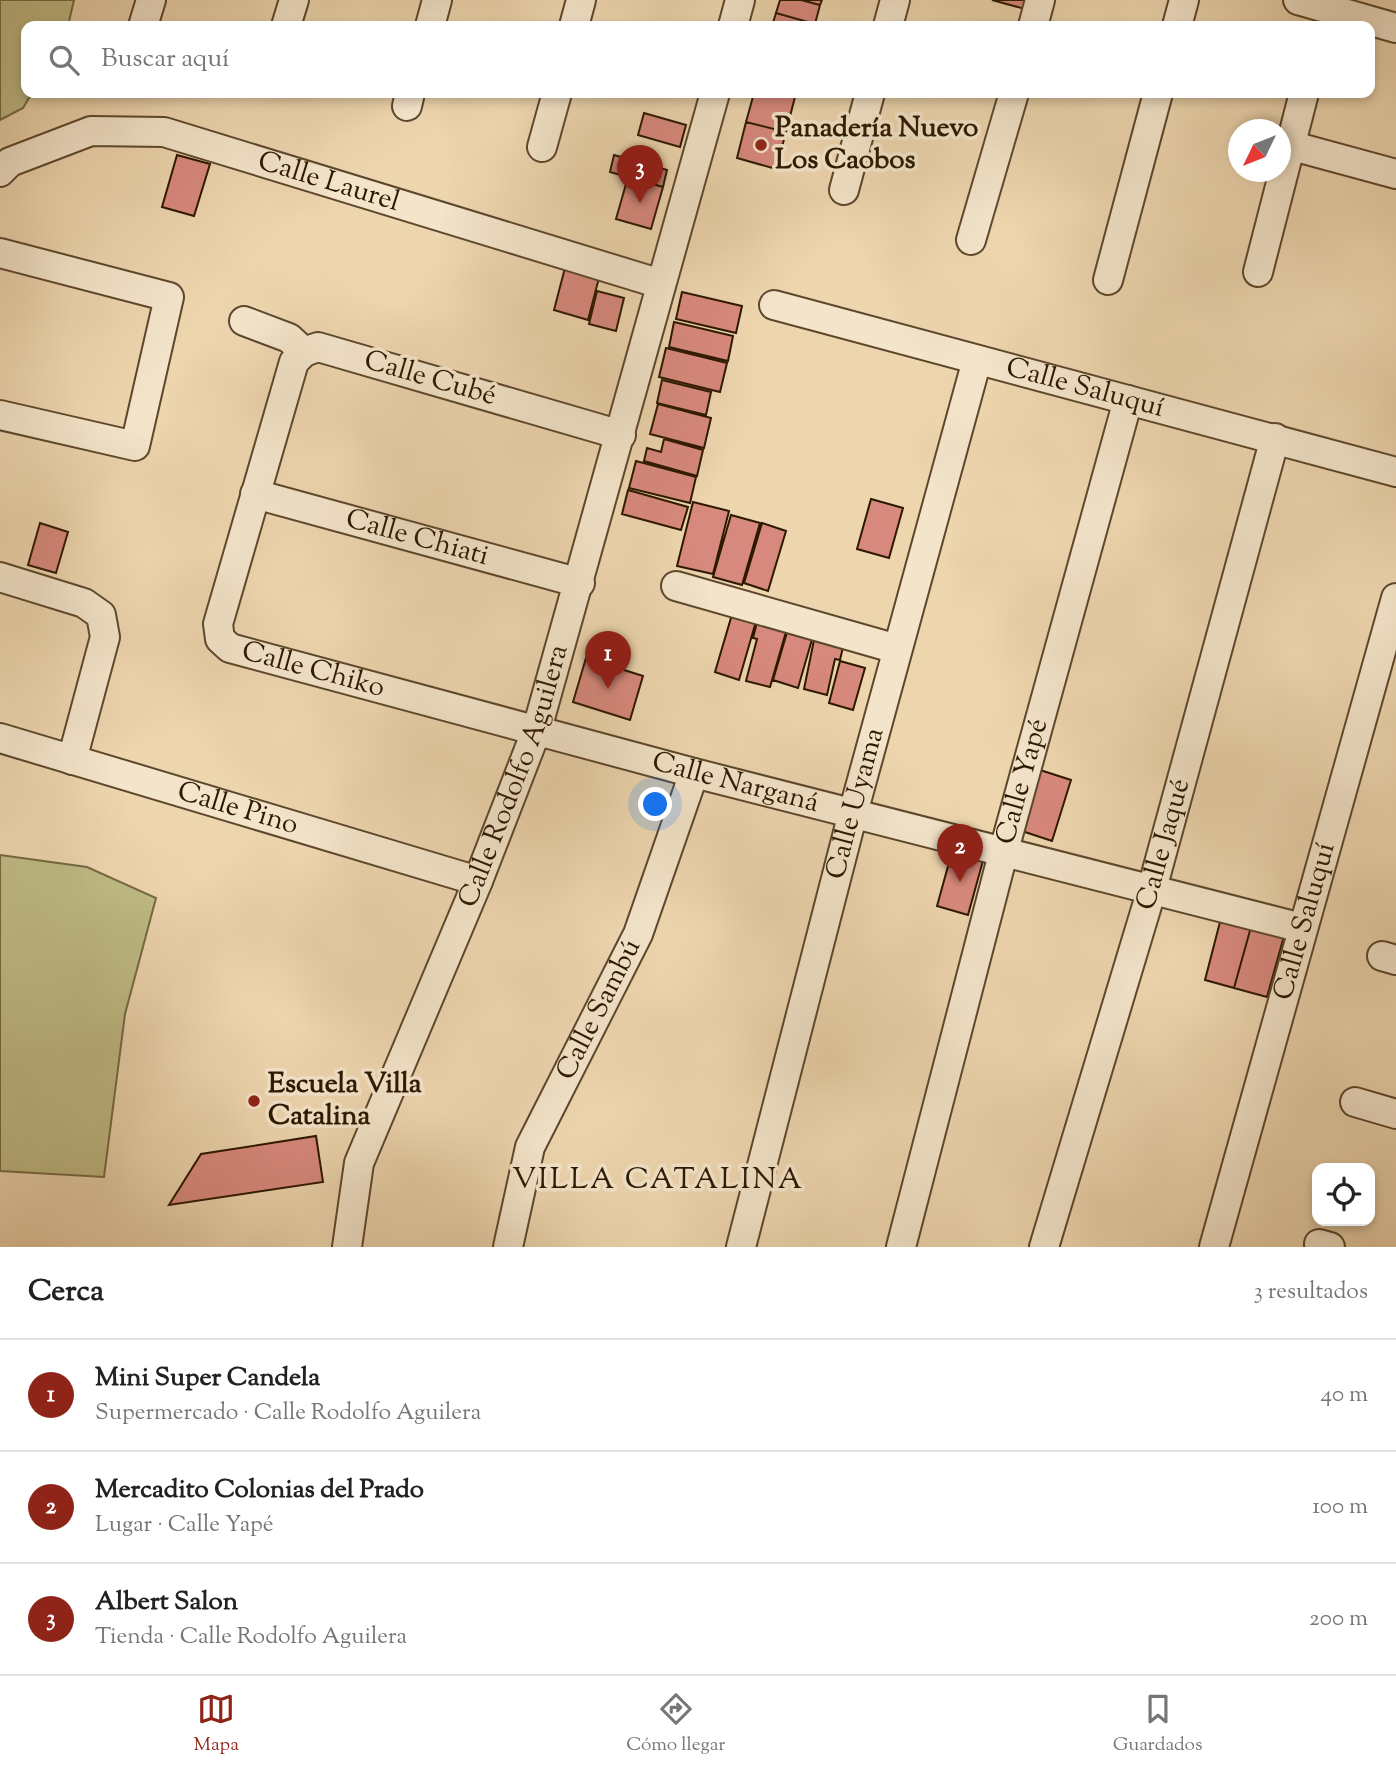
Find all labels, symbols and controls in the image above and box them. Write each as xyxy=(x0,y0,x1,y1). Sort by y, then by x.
search box xyxy=(21,21,1375,98)
icon: search xyxy=(45,41,83,79)
text: Buscar aquí xyxy=(101,41,230,78)
place label: Panadería Nuevo Los Caobos xyxy=(775,109,978,181)
north arrow xyxy=(1228,119,1291,182)
marker: Panadería Nuevo Los Caobos xyxy=(753,137,769,153)
street label: Calle Laurel xyxy=(253,142,405,223)
pin: 3 xyxy=(617,145,663,203)
street label: Calle Cubé xyxy=(359,341,501,417)
street label: Calle Saluquí xyxy=(1001,348,1169,429)
street label: Calle Chiati xyxy=(341,500,493,577)
pin: 1 xyxy=(585,631,631,689)
street label: Calle Chiko xyxy=(237,632,389,709)
street label: Calle Rodolfo Aguilera xyxy=(449,640,580,914)
street label: Calle Yapé xyxy=(986,714,1059,849)
street label: Calle Uyama xyxy=(817,723,895,884)
street label: Calle Narganá xyxy=(647,743,823,824)
street label: Calle Pino xyxy=(172,772,303,846)
street label: Calle Jaqué xyxy=(1127,774,1201,915)
your location xyxy=(638,787,672,821)
pin: 2 xyxy=(937,824,983,882)
street label: Calle Saluquí xyxy=(1264,838,1346,1005)
street label: Calle Sambú xyxy=(547,933,652,1087)
place label: Escuela Villa Catalina xyxy=(268,1065,422,1137)
marker: Escuela Villa Catalina xyxy=(246,1093,262,1109)
district label: VILLA CATALINA xyxy=(512,1159,804,1202)
map controls xyxy=(1312,1163,1375,1226)
button: locate xyxy=(1312,1163,1375,1226)
text: Cerca xyxy=(28,1271,104,1314)
text: 3 resultados xyxy=(1253,1276,1368,1309)
text: Mini Super Candela xyxy=(95,1360,320,1397)
text: 1 xyxy=(47,1379,55,1412)
text: 40 m xyxy=(1321,1379,1368,1412)
text: Supermercado · Calle Rodolfo Aguilera xyxy=(95,1397,481,1430)
text: Mercadito Colonias del Prado xyxy=(95,1472,424,1509)
text: 2 xyxy=(46,1491,56,1524)
text: 100 m xyxy=(1312,1491,1368,1524)
text: Lugar · Calle Yapé xyxy=(95,1509,274,1542)
text: Albert Salon xyxy=(95,1584,238,1621)
text: 3 xyxy=(46,1603,56,1636)
text: 200 m xyxy=(1309,1603,1368,1636)
text: Tienda · Calle Rodolfo Aguilera xyxy=(95,1621,407,1654)
tab: Mapa xyxy=(194,1690,239,1759)
tab: Cómo llegar xyxy=(626,1690,725,1759)
tab: Guardados xyxy=(1113,1690,1202,1759)

